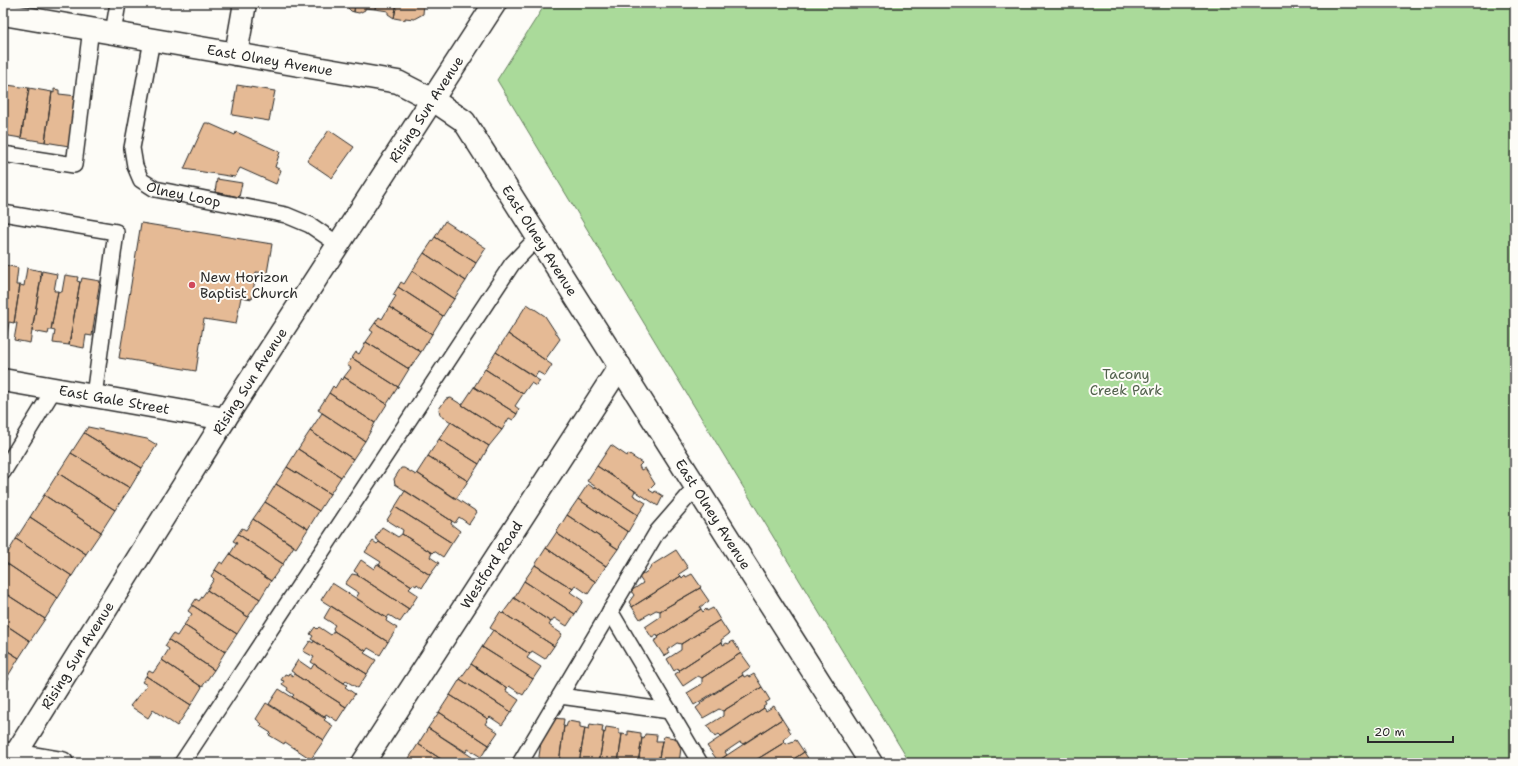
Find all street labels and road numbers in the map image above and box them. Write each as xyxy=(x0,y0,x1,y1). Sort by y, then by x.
street label: East Olney Avenue xyxy=(206,40,335,80)
street label: Rising Sun Avenue xyxy=(385,52,467,166)
street label: Olney Loop xyxy=(143,177,223,211)
street label: East Olney Avenue xyxy=(498,182,582,299)
street label: Rising Sun Avenue xyxy=(209,324,291,438)
street label: East Gale Street xyxy=(58,381,171,418)
street label: East Olney Avenue xyxy=(671,455,755,573)
street label: Westford Road xyxy=(456,517,526,612)
street label: Rising Sun Avenue xyxy=(37,598,118,713)

